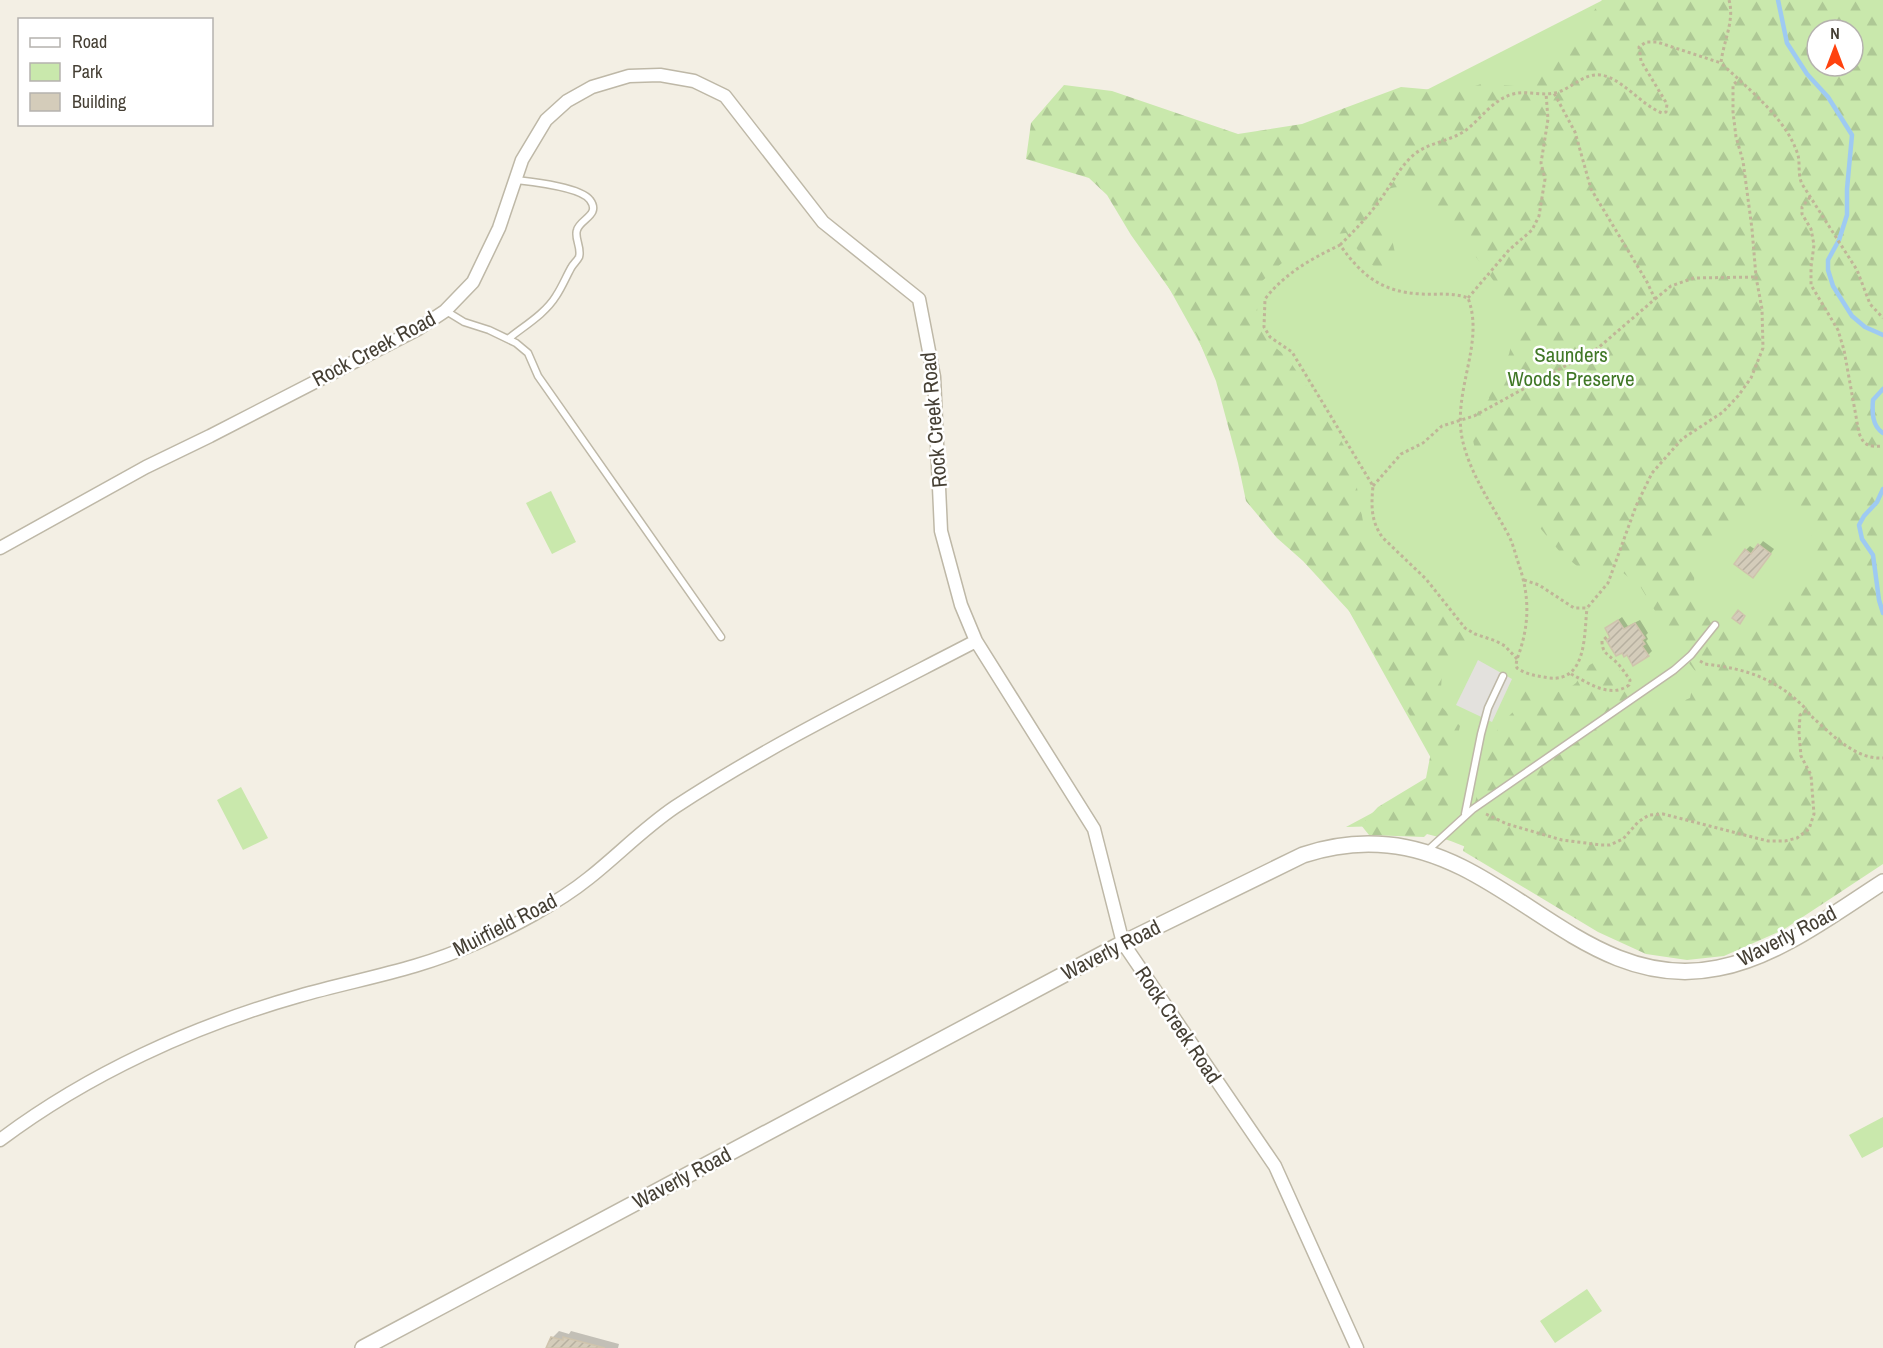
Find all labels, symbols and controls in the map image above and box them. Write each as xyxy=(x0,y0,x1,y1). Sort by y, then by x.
legend xyxy=(18,18,213,126)
north arrow xyxy=(1805,18,1865,78)
text: N xyxy=(1830,22,1840,44)
text: Road xyxy=(72,29,107,54)
text: Park xyxy=(72,59,103,84)
text: Building xyxy=(72,89,127,114)
street label: Rock Creek Road xyxy=(307,304,441,393)
park label: Saunders Woods Preserve xyxy=(1508,340,1635,393)
street label: Rock Creek Road xyxy=(913,351,954,489)
street label: Muirfield Road xyxy=(448,886,562,963)
street label: Waverly Road xyxy=(1732,898,1841,973)
street label: Waverly Road xyxy=(1056,912,1165,987)
street label: Rock Creek Road xyxy=(1128,960,1228,1089)
street label: Waverly Road xyxy=(627,1140,736,1216)

